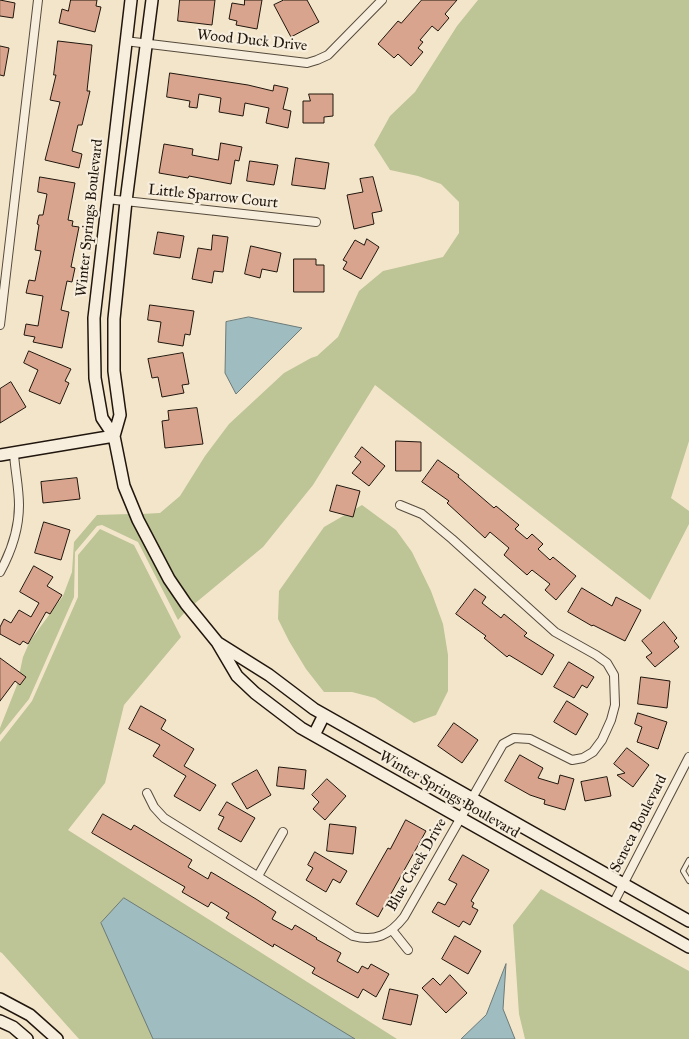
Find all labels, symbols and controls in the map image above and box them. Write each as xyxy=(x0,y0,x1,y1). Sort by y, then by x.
street label: Wood Duck Drive xyxy=(196,26,308,56)
street label: Winter Springs Boulevard xyxy=(73,138,107,298)
street label: Little Sparrow Court xyxy=(147,181,279,213)
street label: Winter Springs Boulevard xyxy=(376,748,522,842)
street label: Seneca Boulevard xyxy=(607,772,671,876)
street label: Blue Creek Drive xyxy=(383,815,451,915)

